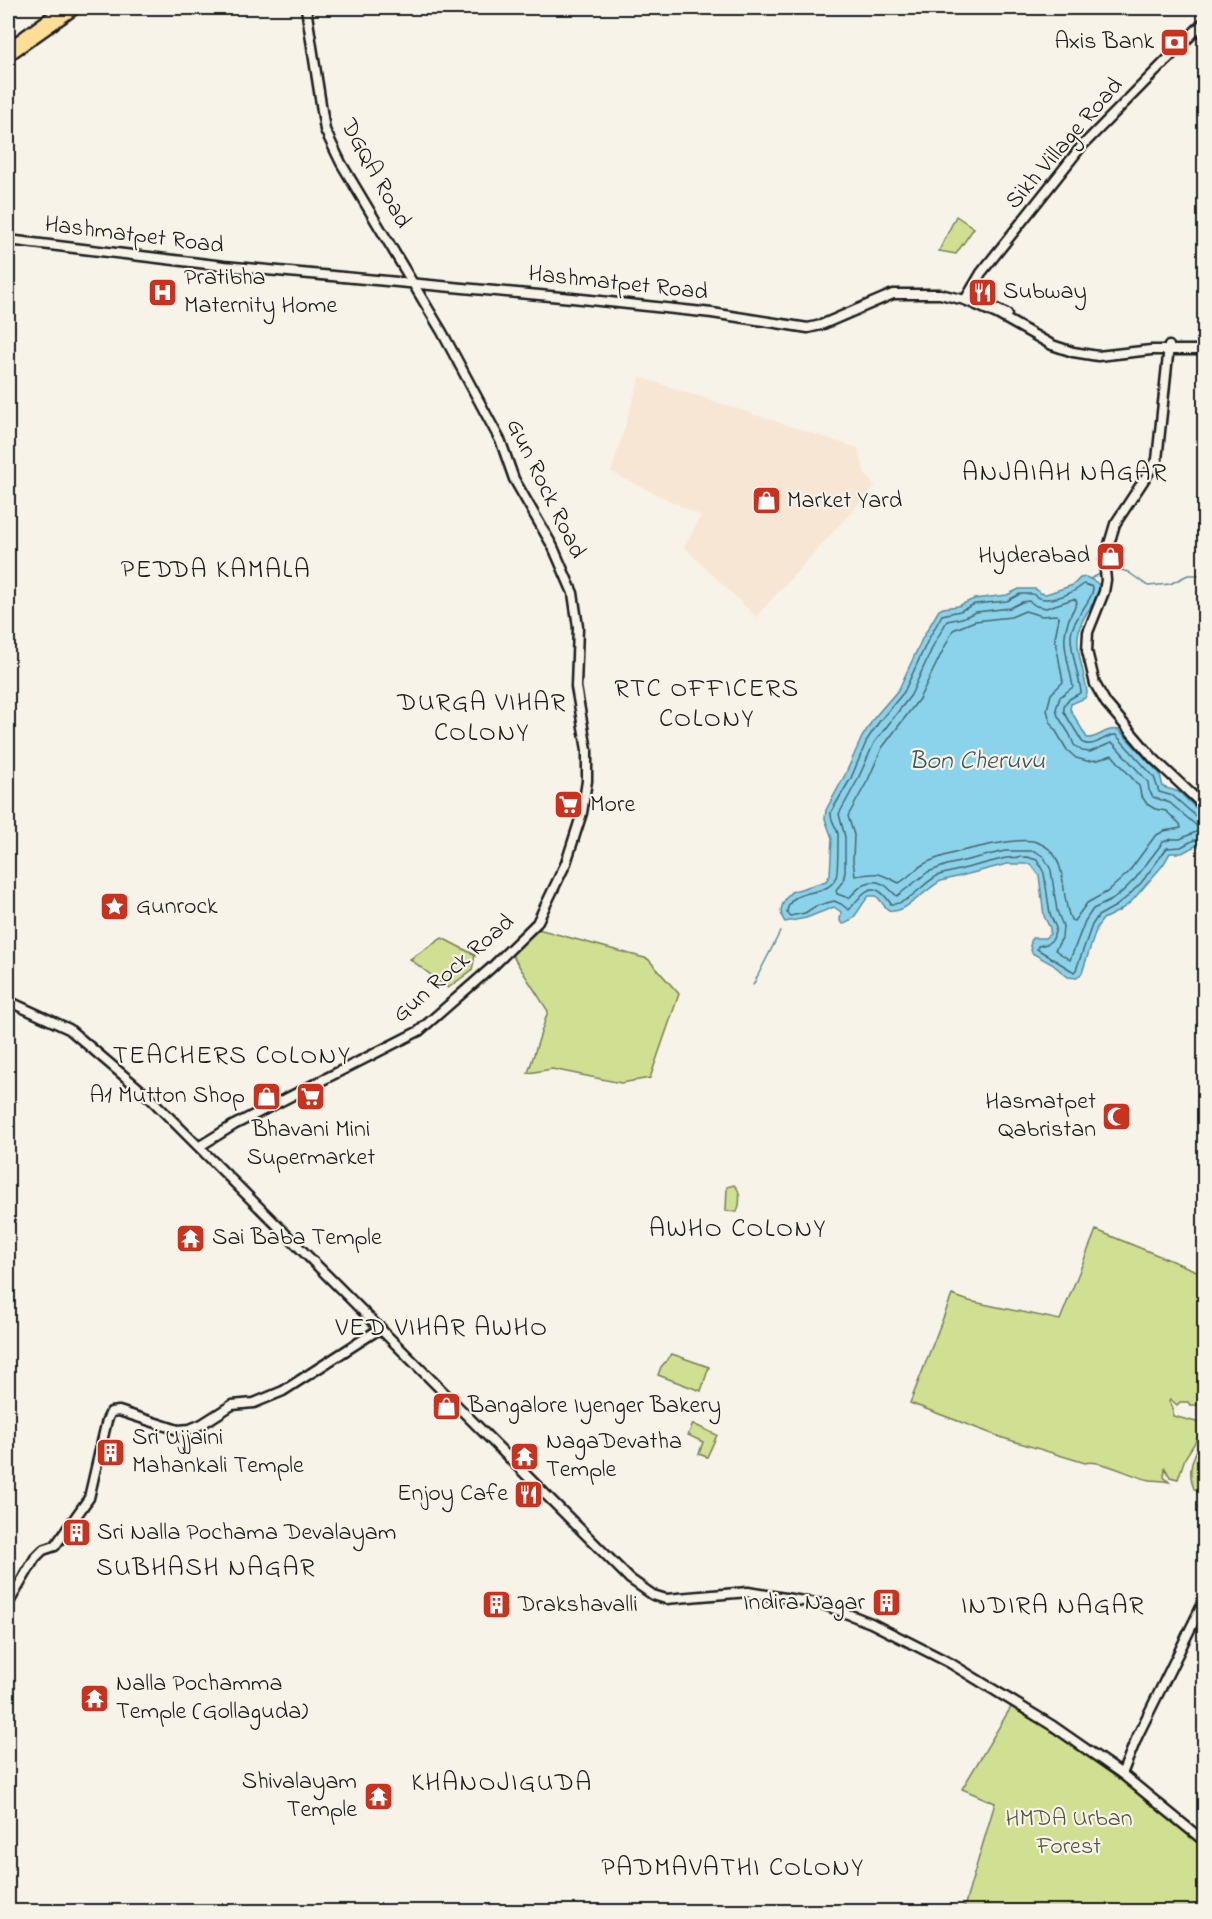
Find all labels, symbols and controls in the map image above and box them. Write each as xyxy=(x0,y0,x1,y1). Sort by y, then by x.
place label: Axis Bank xyxy=(1054,25,1154,60)
bank icon: Axis Bank xyxy=(1159,26,1191,58)
street label: Sikh Village Road xyxy=(998,70,1133,218)
street label: DGQA Road xyxy=(330,112,420,236)
street label: Hashmatpet Road xyxy=(42,208,226,264)
street label: Hashmatpet Road xyxy=(527,257,710,311)
place label: Pratibha Maternity Home xyxy=(184,261,337,325)
place label: Subway xyxy=(1003,275,1087,311)
hospital icon: Pratibha Maternity Home xyxy=(147,276,179,308)
restaurant icon: Subway xyxy=(966,276,998,308)
street label: Gun Rock Road xyxy=(496,413,594,565)
district label: ANJAIAH NAGAR xyxy=(962,455,1168,493)
place label: Market Yard xyxy=(787,484,903,519)
shop icon: Market Yard xyxy=(750,485,782,517)
place label: Hyderabad xyxy=(978,539,1090,575)
shop icon: Hyderabad xyxy=(1095,540,1127,572)
district label: PEDDA KAMALA xyxy=(121,552,311,590)
district label: RTC OFFICERS COLONY xyxy=(614,671,800,739)
district label: DURGA VIHAR COLONY xyxy=(396,685,567,753)
water label: Bon Cheruvu xyxy=(909,743,1045,781)
place label: More xyxy=(590,788,635,823)
supermarket icon: More xyxy=(553,789,585,821)
place label: Gunrock xyxy=(136,890,218,925)
place icon: Gunrock xyxy=(99,891,131,923)
street label: Gun Rock Road xyxy=(385,906,523,1032)
district label: TEACHERS COLONY xyxy=(113,1038,351,1076)
place label: A1 Mutton Shop xyxy=(90,1079,245,1114)
shop icon: A1 Mutton Shop xyxy=(250,1080,282,1112)
supermarket icon: Bhavani Mini Supermarket xyxy=(295,1081,327,1113)
place label: Hasmatpet Qabristan xyxy=(985,1085,1096,1148)
mosque icon: Hasmatpet Qabristan xyxy=(1101,1100,1133,1132)
place label: Bhavani Mini Supermarket xyxy=(247,1113,375,1176)
district label: AWHO COLONY xyxy=(649,1211,827,1249)
place label: Sai Baba Temple xyxy=(212,1221,382,1256)
temple icon: Sai Baba Temple xyxy=(175,1222,207,1254)
district label: VED VIHAR AWHO xyxy=(334,1310,549,1348)
place label: Bangalore Iyenger Bakery xyxy=(467,1389,721,1425)
shop icon: Bangalore Iyenger Bakery xyxy=(431,1390,463,1422)
place label: Sri Ujjaini Mahankali Temple xyxy=(132,1421,304,1484)
place label: NagaDevatha Temple xyxy=(546,1425,682,1488)
building icon: Sri Ujjaini Mahankali Temple xyxy=(95,1436,127,1468)
temple icon: NagaDevatha Temple xyxy=(509,1440,541,1472)
place label: Enjoy Cafe xyxy=(397,1477,508,1513)
restaurant icon: Enjoy Cafe xyxy=(513,1478,545,1510)
place label: Sri Nalla Pochama Devalayam xyxy=(97,1516,396,1552)
building icon: Sri Nalla Pochama Devalayam xyxy=(60,1517,92,1549)
district label: SUBHASH NAGAR xyxy=(96,1550,316,1588)
place label: Indira Nagar xyxy=(743,1586,866,1621)
building icon: Indira Nagar xyxy=(870,1587,902,1619)
place label: Drakshavalli xyxy=(517,1588,638,1623)
district label: INDIRA NAGAR xyxy=(961,1588,1145,1626)
building icon: Drakshavalli xyxy=(481,1589,513,1621)
place label: Nalla Pochamma Temple (Gollaguda) xyxy=(116,1667,308,1730)
temple icon: Nalla Pochamma Temple (Gollaguda) xyxy=(79,1682,111,1714)
place label: Shivalayam Temple xyxy=(242,1765,357,1828)
district label: KHANOJIGUDA xyxy=(411,1765,593,1803)
temple icon: Shivalayam Temple xyxy=(362,1780,394,1812)
park label: HMDA Urban Forest xyxy=(1006,1802,1132,1865)
district label: PADMAVATHI COLONY xyxy=(601,1850,865,1888)

